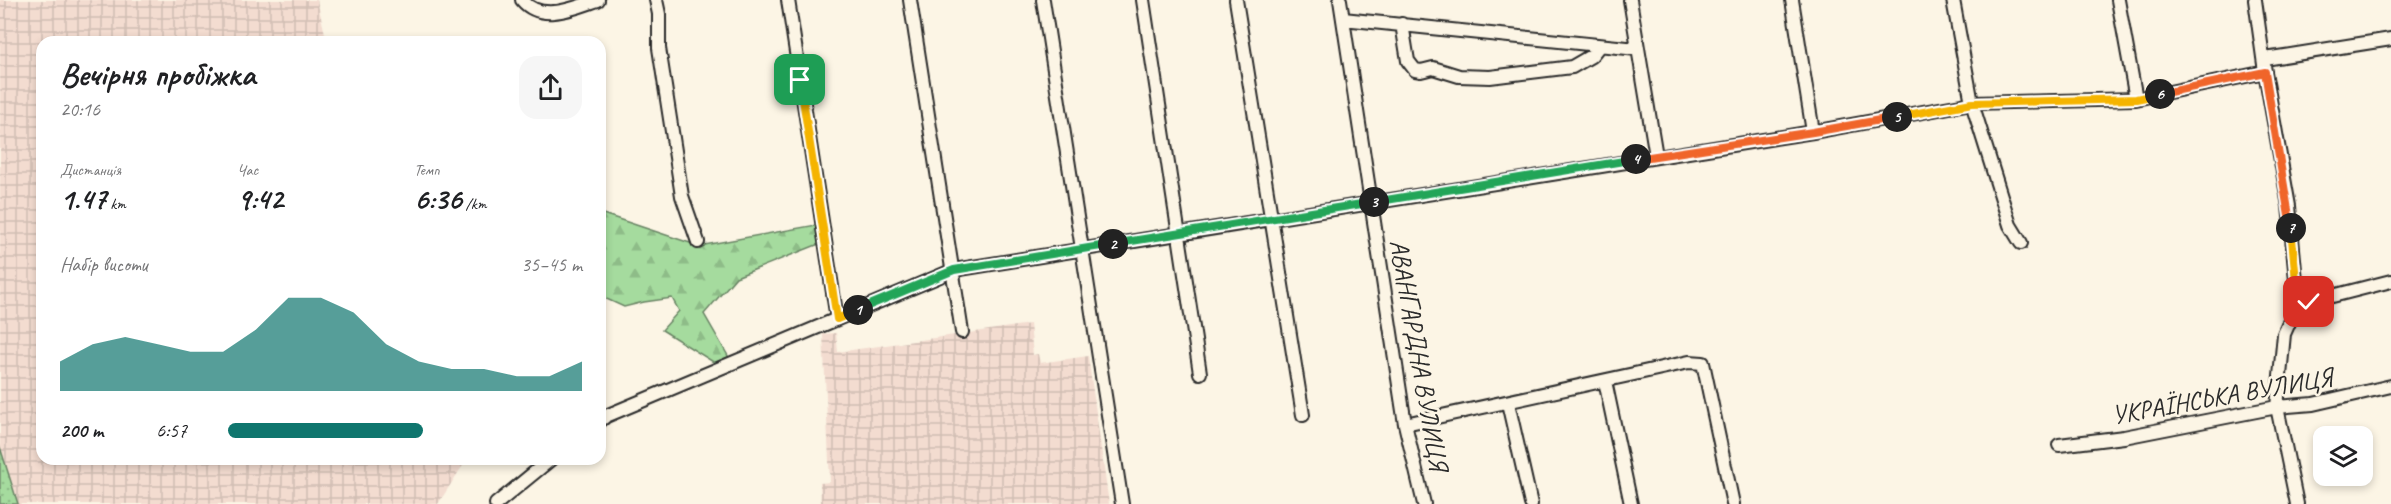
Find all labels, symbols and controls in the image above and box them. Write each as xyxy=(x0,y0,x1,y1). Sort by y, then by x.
text: Вечірня пробіжка xyxy=(60,53,255,95)
pin xyxy=(774,54,825,105)
button: share xyxy=(519,56,582,119)
icon: arrive xyxy=(783,63,816,96)
pin: 6 xyxy=(2145,79,2175,109)
text: 6 xyxy=(2156,84,2164,104)
text: 20:16 xyxy=(60,97,100,122)
pin: 5 xyxy=(1882,102,1912,132)
text: 5 xyxy=(1894,107,1900,127)
pin: 4 xyxy=(1621,144,1651,174)
text: 4 xyxy=(1632,149,1640,169)
text: Дистанція xyxy=(60,160,121,180)
text: Час xyxy=(237,160,258,180)
text: Темп xyxy=(414,160,440,180)
text: 1.47 xyxy=(60,180,106,218)
text: 9:42 xyxy=(237,180,283,218)
text: 6:36 xyxy=(414,180,462,218)
pin: 3 xyxy=(1359,187,1389,217)
text: 3 xyxy=(1370,192,1378,212)
text: km xyxy=(106,194,126,214)
text: /km xyxy=(462,194,487,214)
pin: 7 xyxy=(2276,213,2306,243)
text: 7 xyxy=(2287,218,2295,238)
pin: 2 xyxy=(1098,229,1128,259)
text: 2 xyxy=(1109,234,1117,254)
street label: АВАНГАРДНА ВУЛИЦЯ xyxy=(1382,237,1456,477)
text: Набір висоти xyxy=(60,252,147,277)
text: 35–45 m xyxy=(521,252,582,277)
pin xyxy=(2283,276,2334,327)
icon: check xyxy=(2292,285,2325,318)
pin: 1 xyxy=(843,295,873,325)
text: 1 xyxy=(854,300,862,320)
street label: УКРАЇНСЬКА ВУЛИЦЯ xyxy=(2109,360,2338,432)
text: 200 m xyxy=(60,418,103,443)
text: 6:57 xyxy=(156,418,187,443)
map controls xyxy=(2313,426,2373,486)
button: layers xyxy=(2313,426,2373,486)

